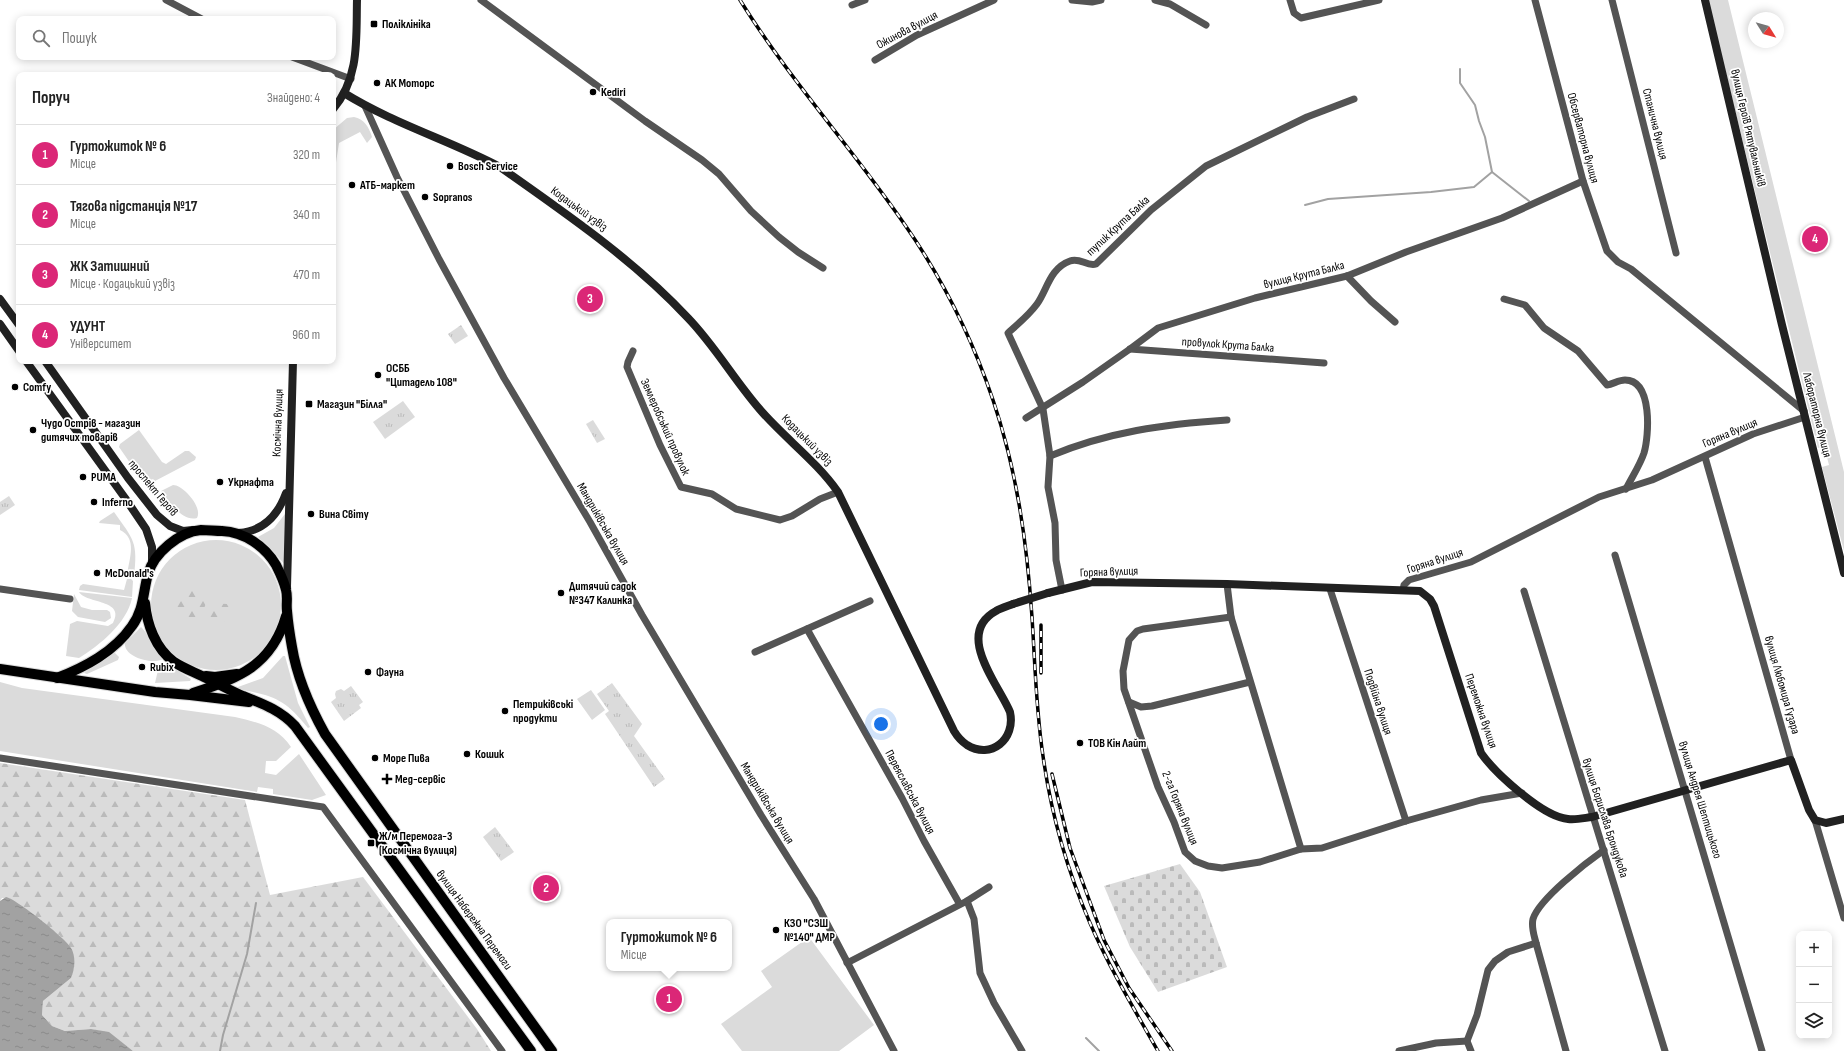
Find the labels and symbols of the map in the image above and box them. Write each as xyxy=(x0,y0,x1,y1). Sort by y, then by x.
street label: Ожинова вулиця xyxy=(874,7,941,52)
north arrow xyxy=(1748,12,1784,48)
place label: Поліклініка xyxy=(382,17,431,32)
marker: Поліклініка xyxy=(369,19,379,29)
street label: вулиця Героїв Рятувальників xyxy=(1727,68,1769,188)
place label: АК Моторс xyxy=(384,76,435,91)
marker: АК Моторс xyxy=(372,78,382,88)
place label: Kediri xyxy=(601,85,626,100)
marker: Kediri xyxy=(588,87,598,97)
street label: Станична вулиця xyxy=(1639,87,1671,162)
street label: Обсерваторна вулиця xyxy=(1564,91,1602,185)
place label: Bosch Service xyxy=(458,159,518,174)
marker: Bosch Service xyxy=(445,161,455,171)
place label: АТБ-маркет xyxy=(359,178,415,193)
marker: АТБ-маркет xyxy=(347,180,357,190)
street label: Кодацький узвіз xyxy=(548,183,610,235)
place label: Sopranos xyxy=(433,190,473,205)
marker: Sopranos xyxy=(420,192,430,202)
street label: тупик Крута Балка xyxy=(1083,193,1153,259)
pin: 4 xyxy=(1802,224,1828,254)
street label: вулиця Крута Балка xyxy=(1262,258,1346,292)
pin: 3 xyxy=(577,284,603,314)
street label: провулок Крута Балка xyxy=(1181,334,1275,356)
place label: ОСББ "Цитадель 108" xyxy=(386,361,457,390)
marker: ОСББ "Цитадель 108" xyxy=(373,370,383,380)
street label: Лабораторна вулиця xyxy=(1799,370,1835,459)
street label: Землеробський провулок xyxy=(637,376,693,478)
place label: Comfy xyxy=(23,380,51,395)
marker: Comfy xyxy=(10,382,20,392)
street label: Космічна вулиця xyxy=(269,388,287,457)
place label: Магазин "Білла" xyxy=(317,397,387,412)
marker: Магазин "Білла" xyxy=(304,399,314,409)
street label: Кодацький узвіз xyxy=(778,411,836,469)
street label: Горяна вулиця xyxy=(1700,415,1760,451)
place label: Чудо Острів - магазин дитячих товарів xyxy=(41,416,141,445)
marker: Чудо Острів - магазин дитячих товарів xyxy=(28,425,38,435)
street label: проспект Героїв xyxy=(125,457,181,519)
place label: PUMA xyxy=(91,470,116,485)
marker: PUMA xyxy=(78,472,88,482)
place label: Укрнафта xyxy=(228,475,274,490)
marker: Укрнафта xyxy=(215,477,225,487)
street label: Мандриківська вулиця xyxy=(573,480,633,568)
place label: Inferno xyxy=(102,495,133,510)
marker: Inferno xyxy=(89,497,99,507)
place label: Вина Світу xyxy=(319,507,369,522)
marker: Вина Світу xyxy=(306,509,316,519)
street label: Горяна вулиця xyxy=(1405,545,1465,577)
street label: Горяна вулиця xyxy=(1080,563,1139,581)
place label: McDonald's xyxy=(105,566,154,581)
marker: McDonald's xyxy=(92,568,102,578)
place label: Дитячий садок №347 Калинка xyxy=(569,579,637,608)
marker: Дитячий садок №347 Калинка xyxy=(556,588,566,598)
street label: вулиця Любомира Гузара xyxy=(1761,634,1803,736)
place label: Rubix xyxy=(150,660,174,675)
marker: Rubix xyxy=(137,662,147,672)
place label: Фауна xyxy=(376,665,404,680)
marker: Фауна xyxy=(363,667,373,677)
street label: Подвійна вулиця xyxy=(1360,667,1396,737)
street label: Переможна вулиця xyxy=(1461,672,1501,751)
place label: Петриківські продукти xyxy=(513,697,573,726)
marker: Петриківські продукти xyxy=(500,706,510,716)
your location xyxy=(871,714,891,734)
place label: ТОВ Кін Лайт xyxy=(1088,736,1146,751)
marker: ТОВ Кін Лайт xyxy=(1075,738,1085,748)
street label: вулиця Андрея Шептицького xyxy=(1675,740,1725,860)
place label: Кошик xyxy=(475,747,505,762)
street label: Переяславська вулиця xyxy=(881,747,939,837)
marker: Кошик xyxy=(462,749,472,759)
place label: Море Пива xyxy=(383,751,430,766)
marker: Море Пива xyxy=(370,753,380,763)
street label: вулиця Борислава Брондукова xyxy=(1579,756,1632,880)
street label: Мандриківська вулиця xyxy=(737,759,797,847)
street label: 2-га Горяна вулиця xyxy=(1158,769,1202,847)
place label: Мед-сервіс xyxy=(395,772,446,787)
marker: Мед-сервіс xyxy=(382,774,392,784)
place label: Ж/м Перемога-3 (Космічна вулиця) xyxy=(379,829,457,858)
marker: Ж/м Перемога-3 (Космічна вулиця) xyxy=(366,838,376,848)
street label: вулиця Набережна Перемоги xyxy=(433,867,515,973)
pin: 2 xyxy=(533,873,559,903)
place label: КЗО "СЗШ №140" ДМР xyxy=(784,916,835,945)
marker: КЗО "СЗШ №140" ДМР xyxy=(771,925,781,935)
pin: 1 xyxy=(656,984,682,1014)

